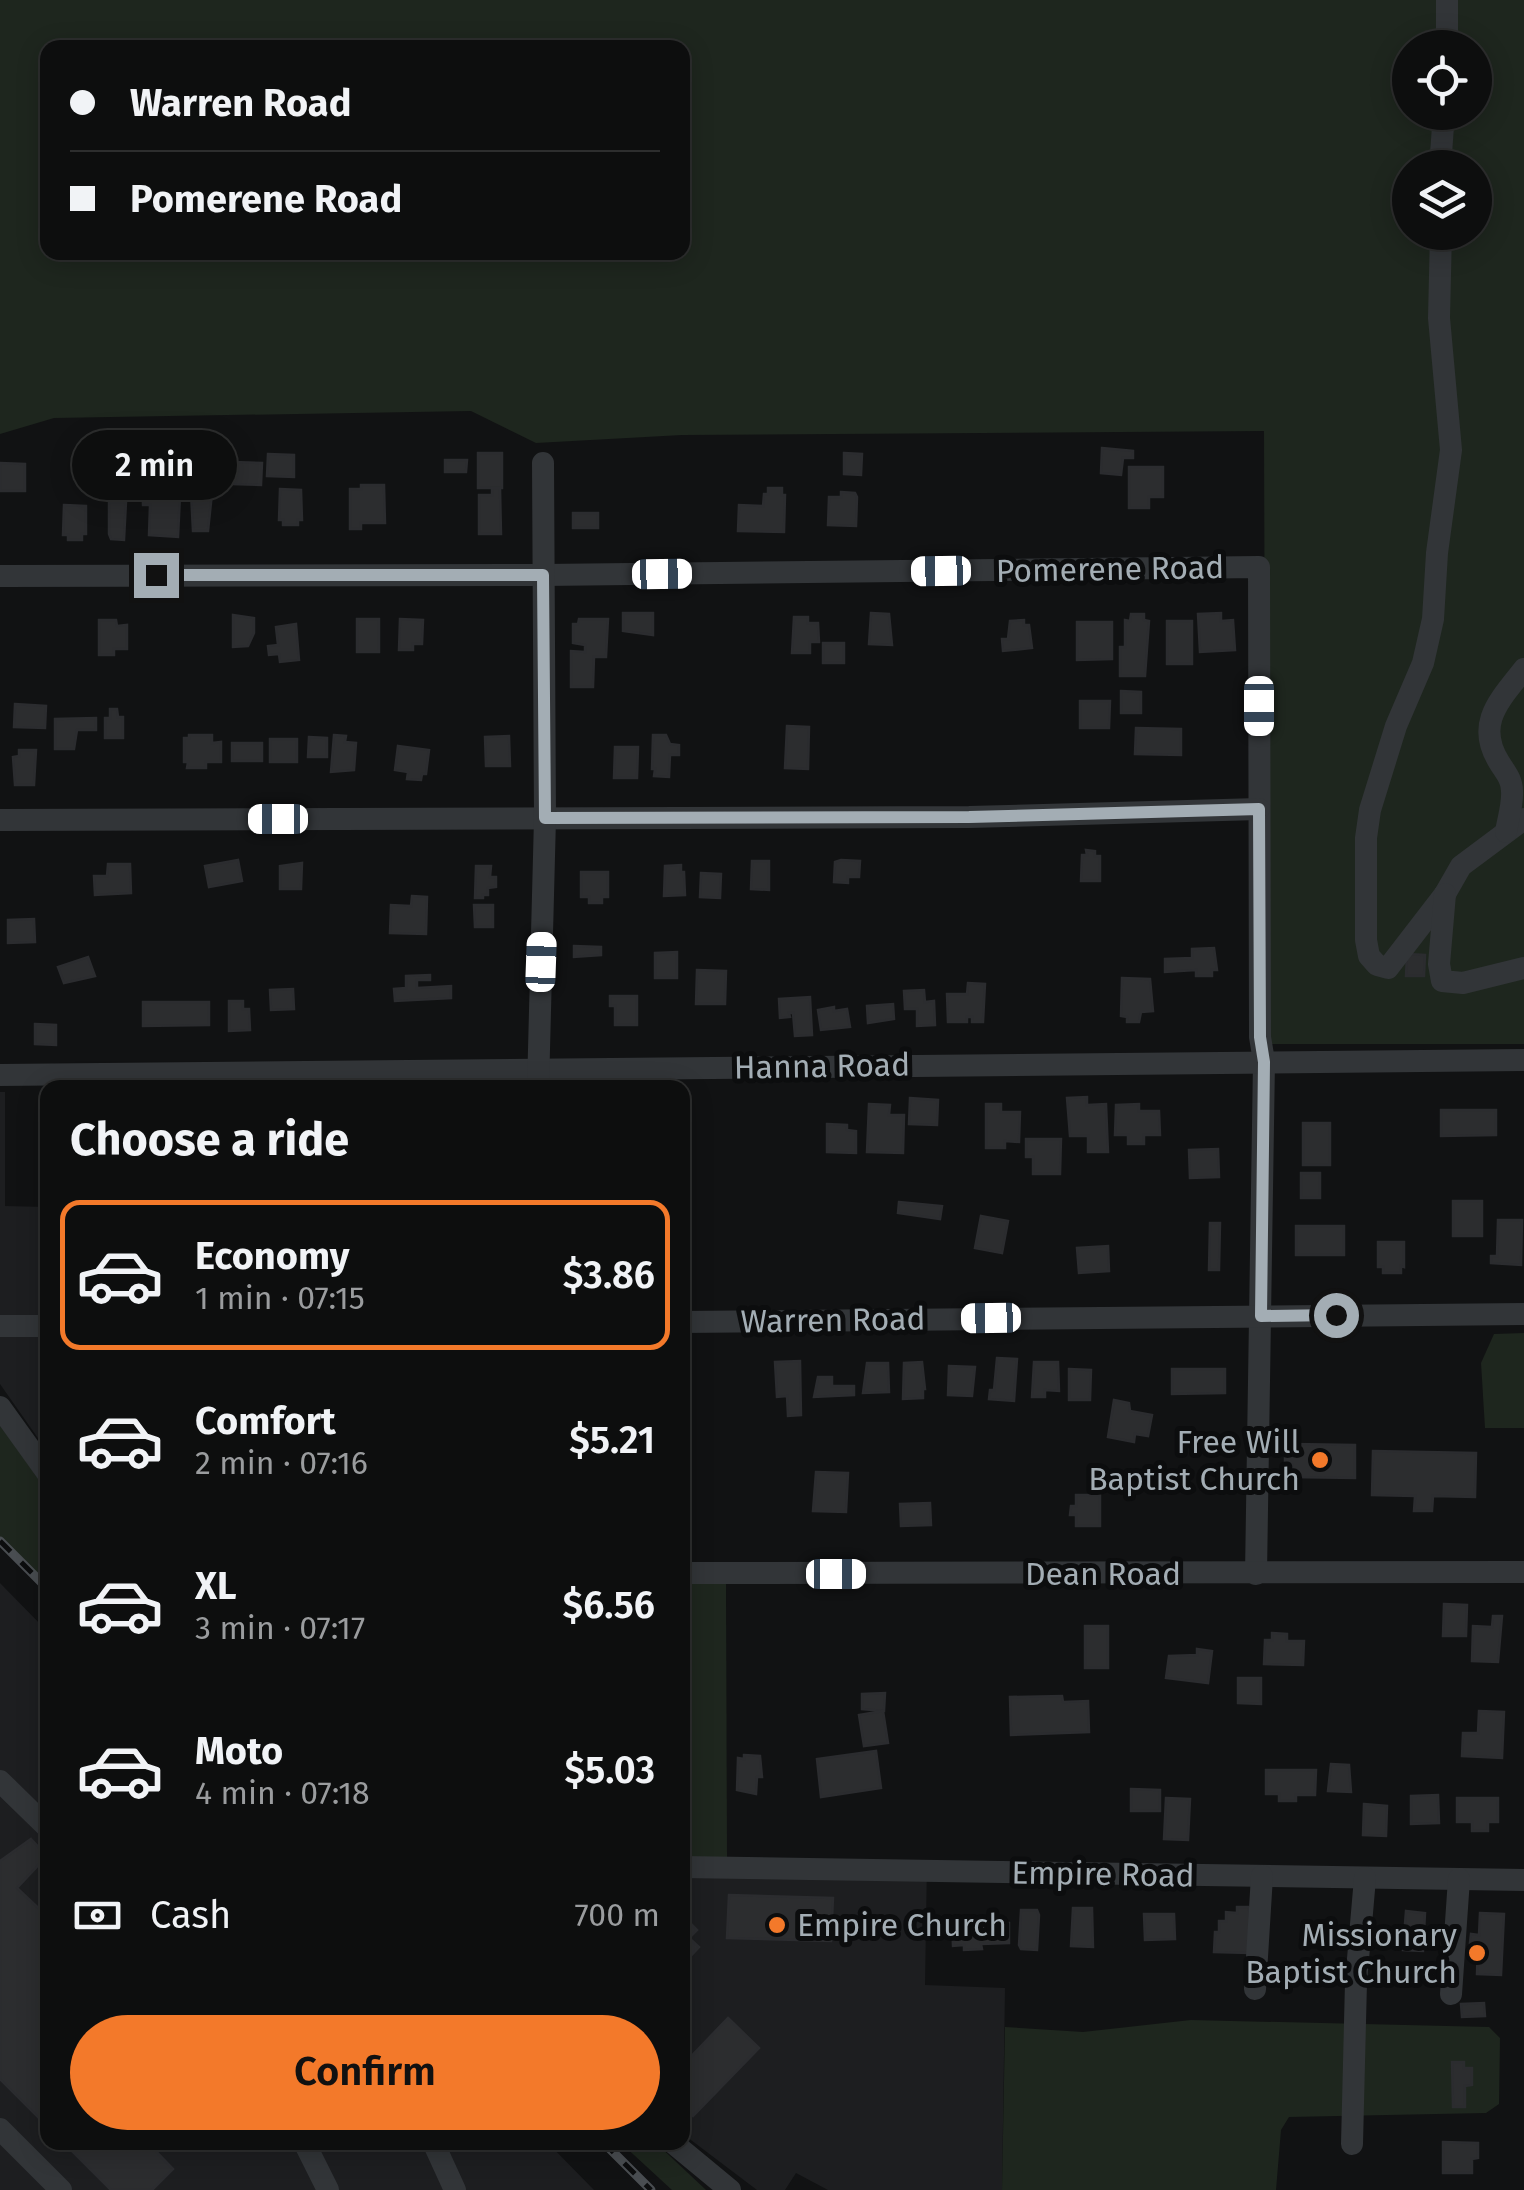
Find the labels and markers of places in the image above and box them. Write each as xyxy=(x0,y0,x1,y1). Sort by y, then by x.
place label: Free Will Baptist Church xyxy=(1088,1423,1300,1498)
marker: Free Will Baptist Church xyxy=(1309,1449,1331,1471)
place label: Empire Church xyxy=(797,1906,1007,1944)
marker: Empire Church xyxy=(766,1914,788,1936)
place label: Missionary Baptist Church xyxy=(1245,1916,1457,1991)
marker: Missionary Baptist Church xyxy=(1466,1942,1488,1964)

